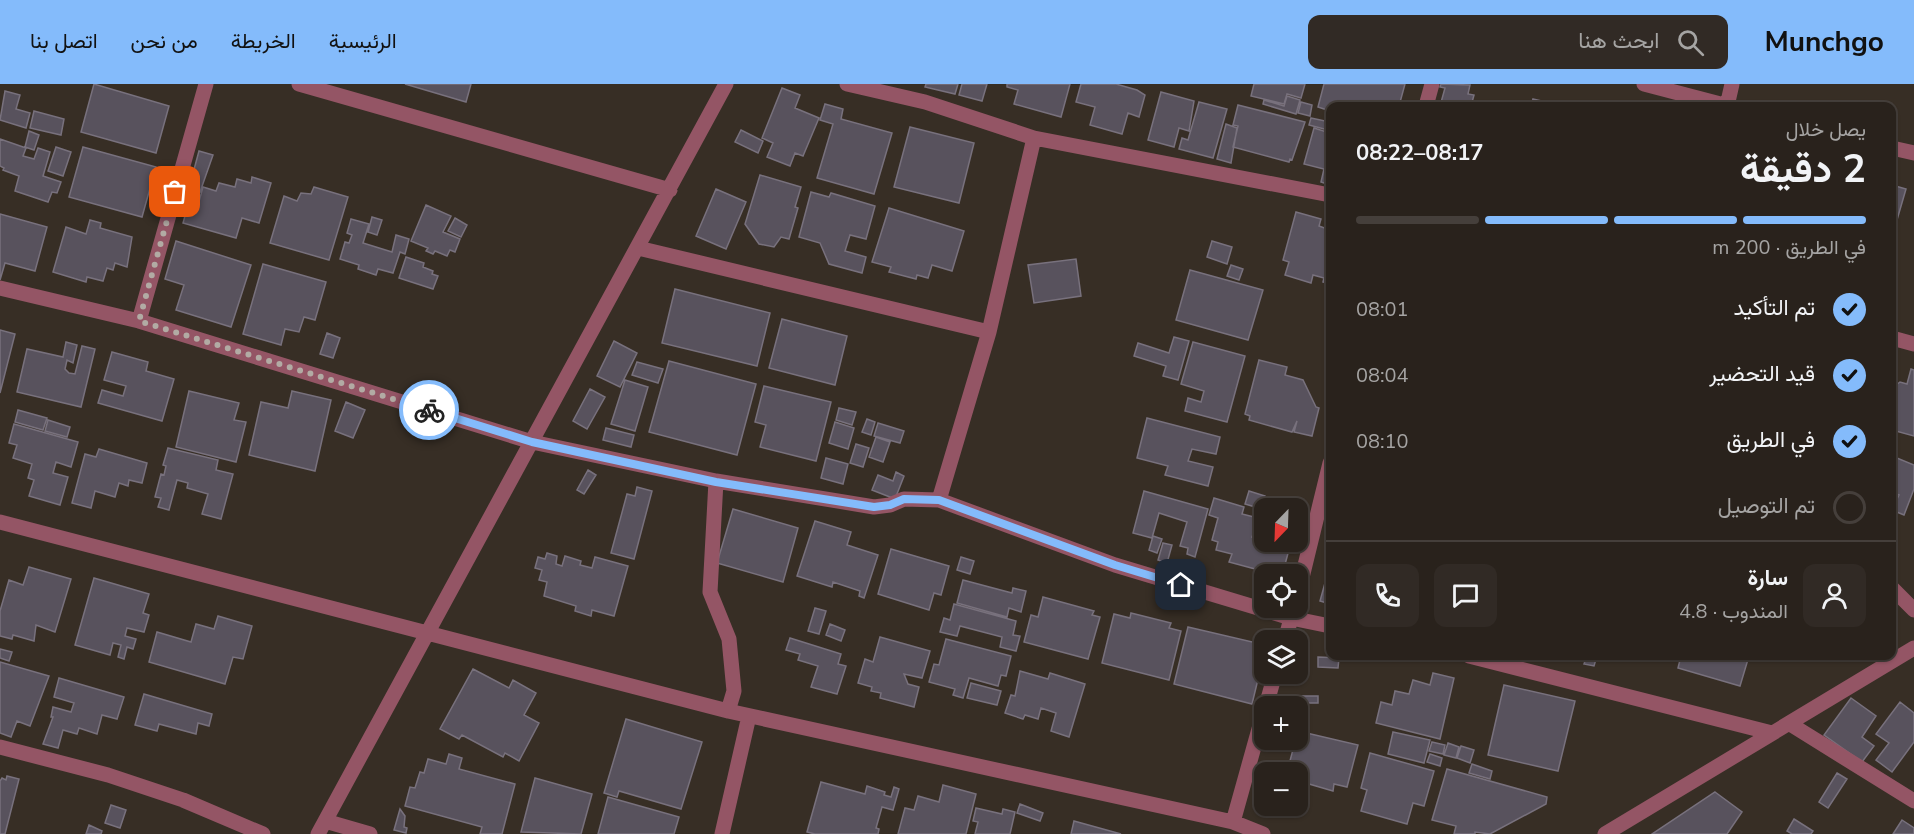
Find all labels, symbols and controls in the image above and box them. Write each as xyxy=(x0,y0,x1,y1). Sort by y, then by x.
search box xyxy=(1308,15,1728,69)
text: Munchgo xyxy=(1764,23,1884,61)
text: ابحث هنا xyxy=(1578,26,1659,56)
icon: search xyxy=(1674,26,1707,59)
text: اتصل بنا xyxy=(30,27,98,55)
text: من نحن xyxy=(131,27,198,55)
text: الخريطة xyxy=(231,27,296,55)
text: الرئيسية xyxy=(329,27,397,55)
text: يصل خلال xyxy=(1786,116,1866,143)
text: 08:17–08:22 xyxy=(1356,138,1484,168)
text: 2 دقيقة xyxy=(1740,143,1866,196)
pin xyxy=(149,166,200,217)
icon: bag xyxy=(158,175,191,208)
text: في الطريق · 200 m xyxy=(1712,234,1866,261)
text: تم التأكيد xyxy=(1734,293,1815,323)
icon: check xyxy=(1833,293,1866,326)
text: 08:01 xyxy=(1356,296,1409,323)
text: قيد التحضير xyxy=(1709,359,1815,389)
icon: check xyxy=(1833,359,1866,392)
text: 08:04 xyxy=(1356,362,1409,389)
courier xyxy=(399,380,459,440)
icon: bike xyxy=(413,394,446,427)
text: في الطريق xyxy=(1726,425,1815,455)
icon: check xyxy=(1833,425,1866,458)
text: 08:10 xyxy=(1356,428,1409,455)
text: تم التوصيل xyxy=(1718,491,1815,521)
north arrow xyxy=(1254,498,1308,552)
map controls xyxy=(1254,498,1308,816)
pin xyxy=(1155,559,1206,610)
text: سارة xyxy=(1747,563,1788,593)
button: locate xyxy=(1254,564,1308,618)
button: phone xyxy=(1356,564,1419,627)
button: chat xyxy=(1434,564,1497,627)
button: person xyxy=(1803,564,1866,627)
icon: home xyxy=(1164,568,1197,601)
text: المندوب · 4.8 xyxy=(1679,598,1788,625)
button: layers xyxy=(1254,630,1308,684)
button: + xyxy=(1254,696,1308,750)
button: − xyxy=(1254,762,1308,816)

